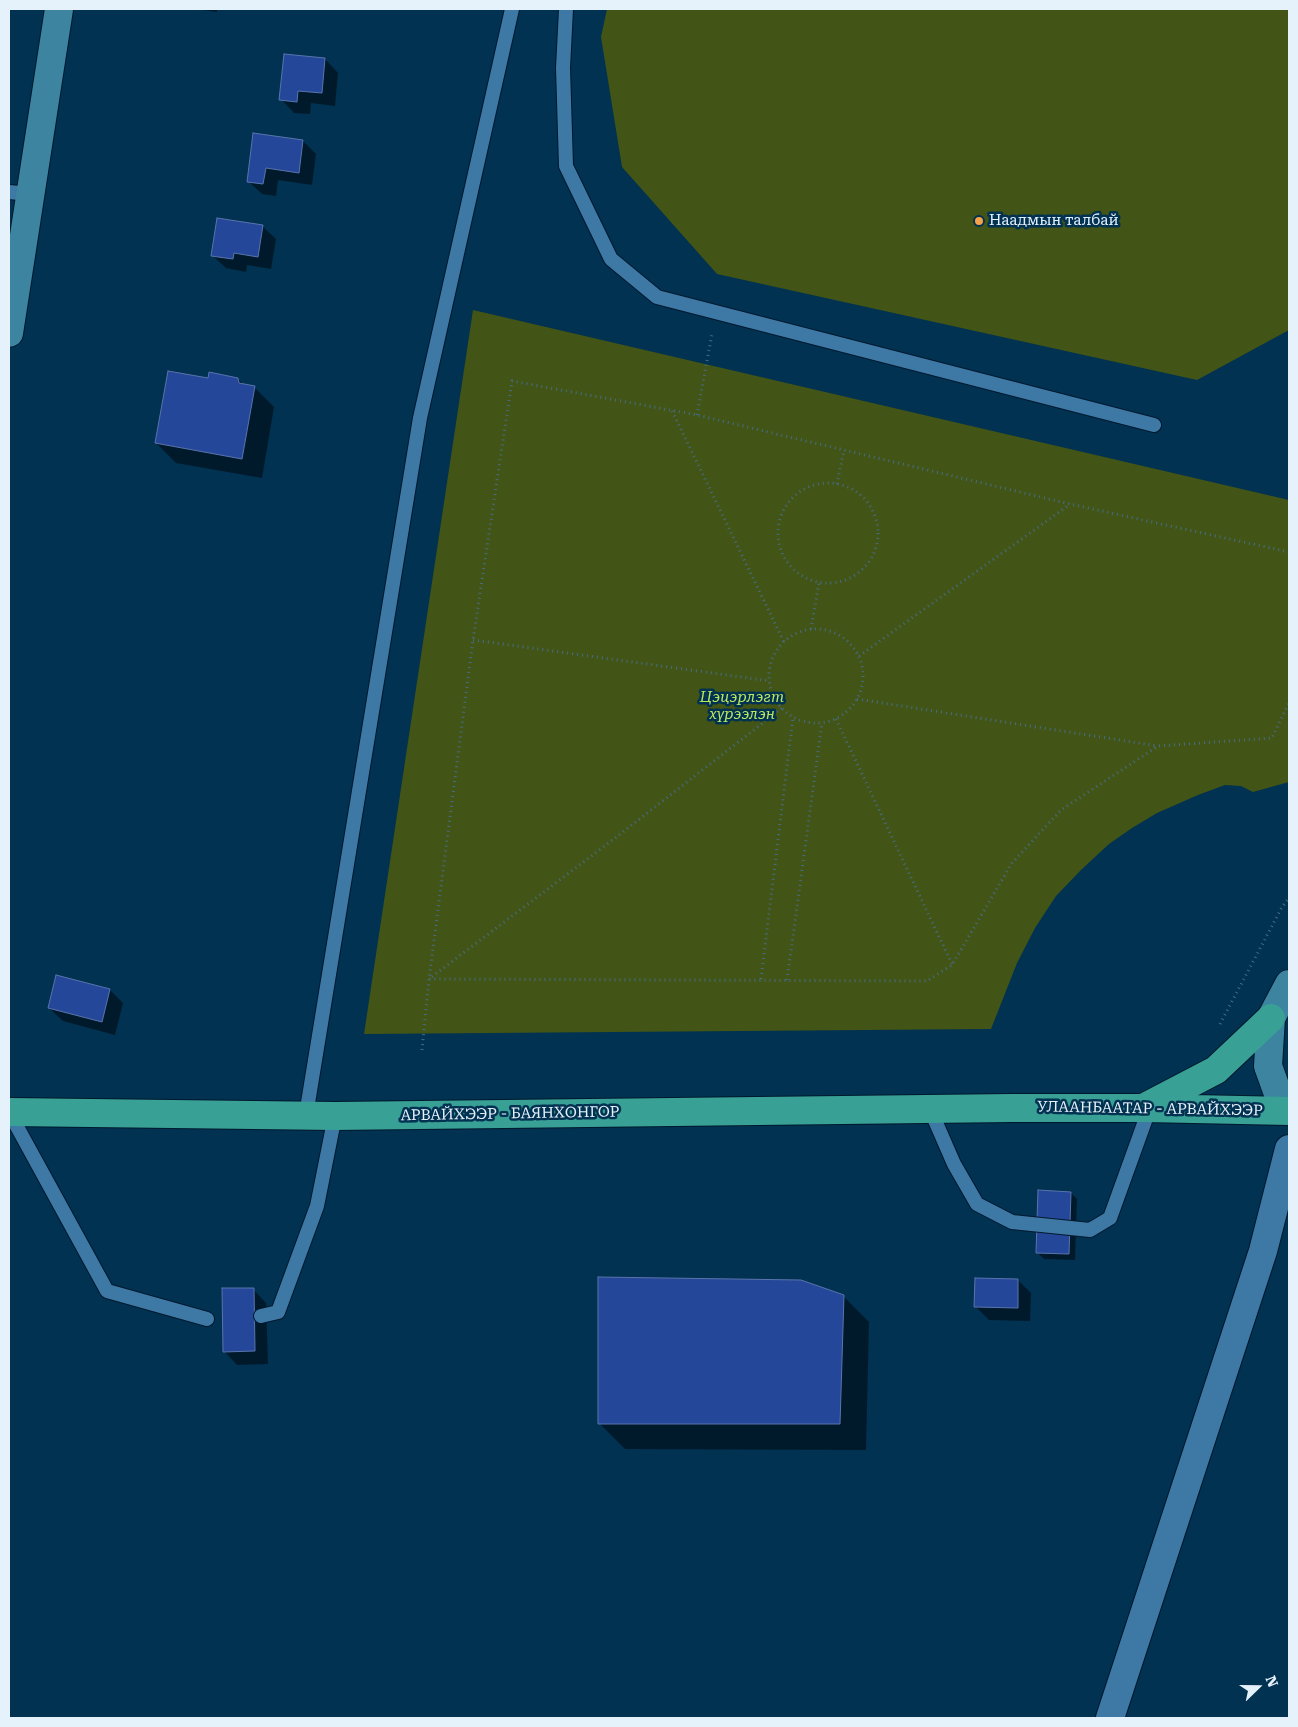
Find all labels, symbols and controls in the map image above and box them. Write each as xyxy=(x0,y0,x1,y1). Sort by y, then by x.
place label: Наадмын талбай xyxy=(989,212,1118,230)
marker: Наадмын талбай xyxy=(973,215,985,227)
park label: Цэцэрлэгт хүрээлэн xyxy=(700,689,784,724)
street label: УЛААНБААТАР - АРВАЙХЭЭР xyxy=(1037,1098,1263,1120)
street label: АРВАЙХЭЭР - БАЯНХОНГОР xyxy=(400,1103,620,1125)
north arrow xyxy=(1233,1662,1283,1712)
text: N xyxy=(1262,1673,1281,1689)

